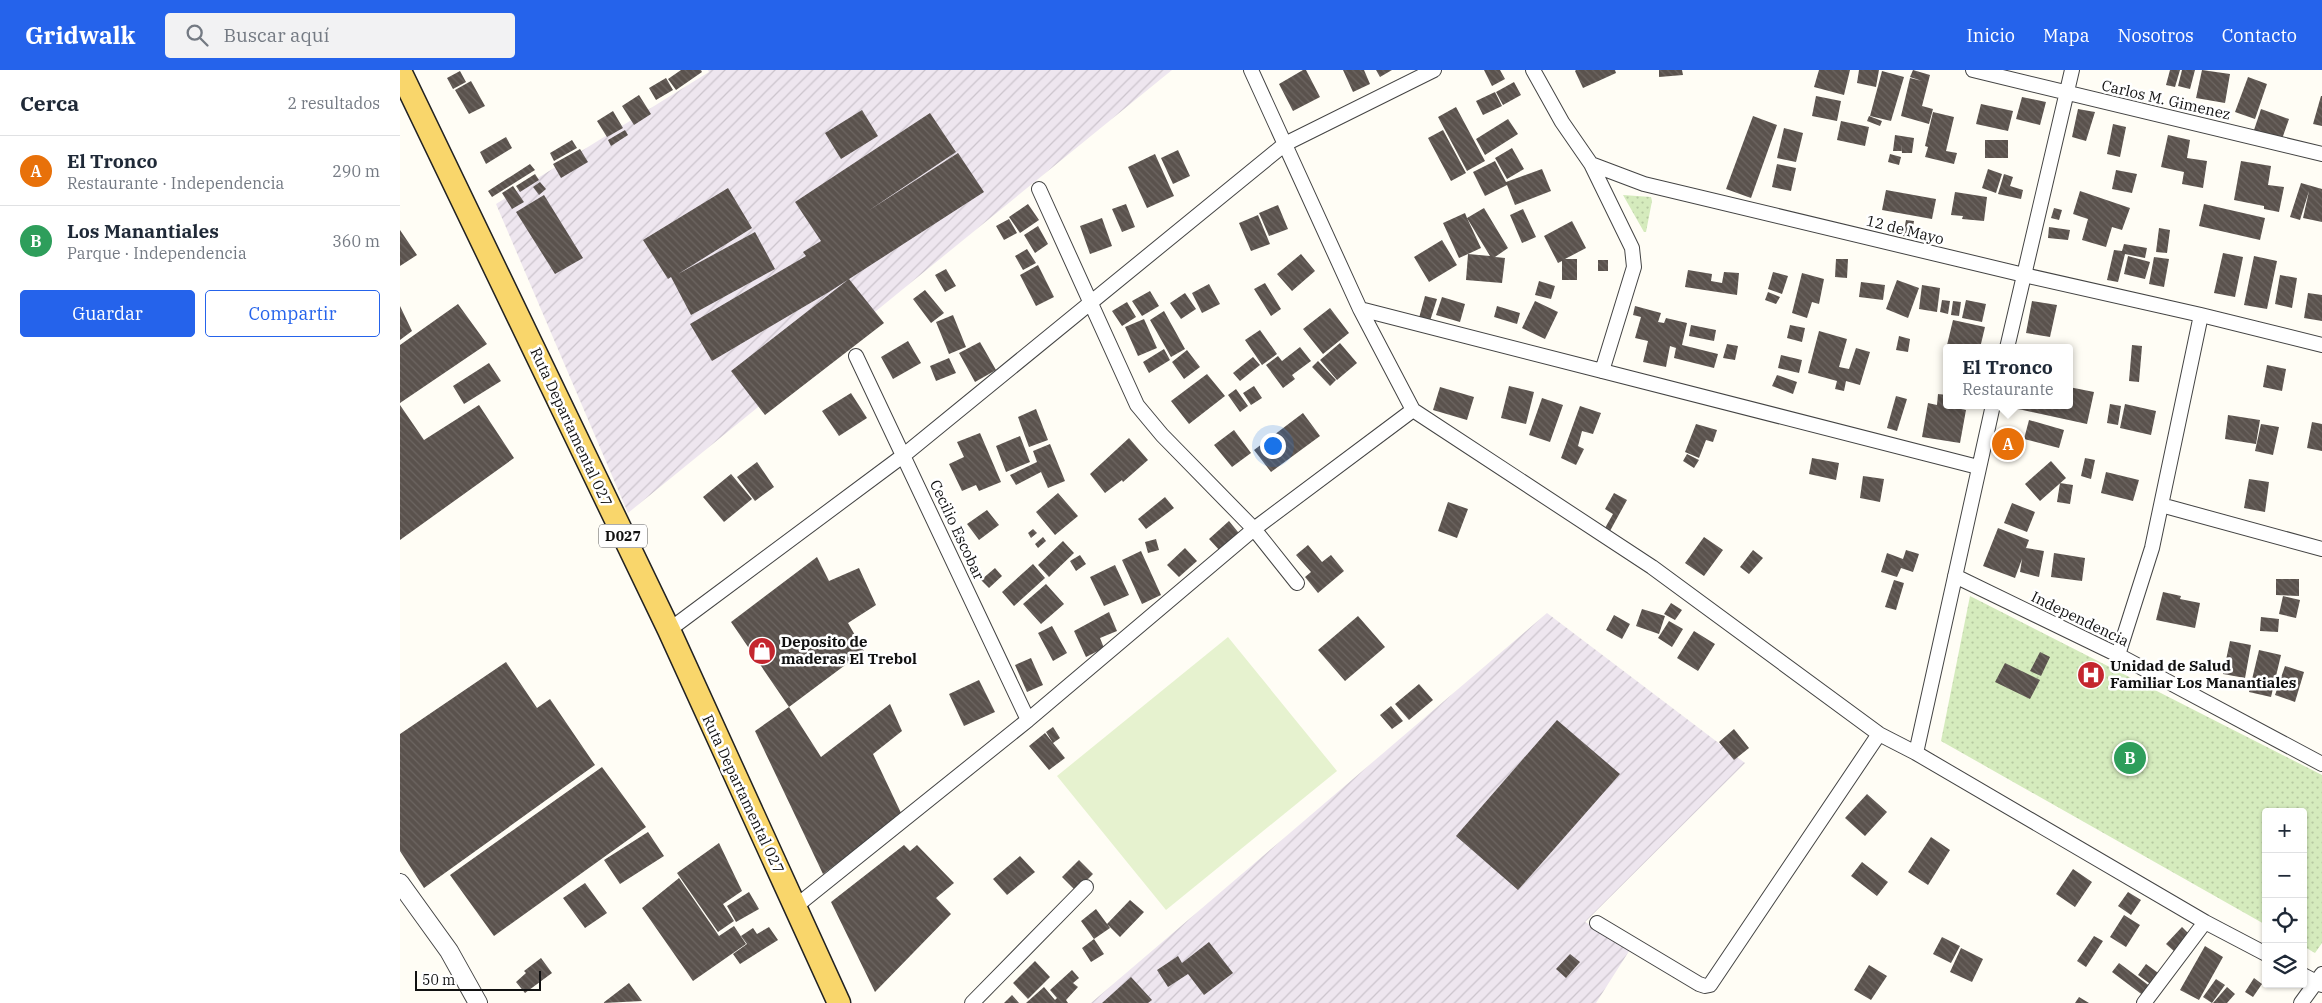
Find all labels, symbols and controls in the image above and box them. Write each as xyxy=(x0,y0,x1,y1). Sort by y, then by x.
search box xyxy=(165,13,515,58)
text: Gridwalk xyxy=(25,19,135,51)
icon: search xyxy=(183,21,211,49)
text: Buscar aquí xyxy=(223,23,330,47)
text: Inicio xyxy=(1967,24,2015,47)
text: Mapa xyxy=(2043,24,2090,47)
text: Nosotros xyxy=(2118,24,2194,47)
text: Contacto xyxy=(2222,24,2297,47)
street label: Carlos M. Gimenez xyxy=(2100,75,2232,124)
text: Cerca xyxy=(20,89,79,117)
text: 2 resultados xyxy=(288,93,380,113)
text: El Tronco xyxy=(67,149,158,173)
text: A xyxy=(30,161,42,181)
text: 290 m xyxy=(332,161,380,181)
text: Restaurante · Independencia xyxy=(67,173,284,193)
street label: 12 de Mayo xyxy=(1864,211,1946,248)
text: Los Manantiales xyxy=(67,219,219,243)
text: B xyxy=(30,231,42,251)
text: 360 m xyxy=(332,231,380,251)
text: Parque · Independencia xyxy=(67,243,247,263)
button: Guardar xyxy=(20,290,195,337)
button: Compartir xyxy=(205,290,380,337)
street label: Ruta Departamental 027 xyxy=(526,344,617,509)
popup xyxy=(1943,344,2073,409)
text: El Tronco xyxy=(1962,355,2053,379)
text: Restaurante xyxy=(1962,379,2054,399)
pin: A xyxy=(1992,425,2024,463)
your location xyxy=(1260,433,1286,459)
street label: Cecilio Escobar xyxy=(926,477,989,583)
road number: D027 xyxy=(599,524,647,548)
street label: Independencia xyxy=(2028,587,2132,650)
place label: Deposito de maderas El Trebol xyxy=(781,632,917,668)
shop icon: Deposito de maderas El Trebol xyxy=(747,636,777,666)
place label: Unidad de Salud Familiar Los Manantiales xyxy=(2110,656,2296,692)
hospital icon: Unidad de Salud Familiar Los Manantiales xyxy=(2076,660,2106,690)
street label: Ruta Departamental 027 xyxy=(698,711,789,876)
pin: B xyxy=(2114,739,2146,777)
map controls xyxy=(2262,808,2307,988)
button: + xyxy=(2262,808,2307,853)
button: − xyxy=(2262,853,2307,898)
button: locate xyxy=(2262,898,2307,943)
button: layers xyxy=(2262,943,2307,988)
scale bar xyxy=(415,968,541,991)
text: 50 m xyxy=(422,971,455,989)

